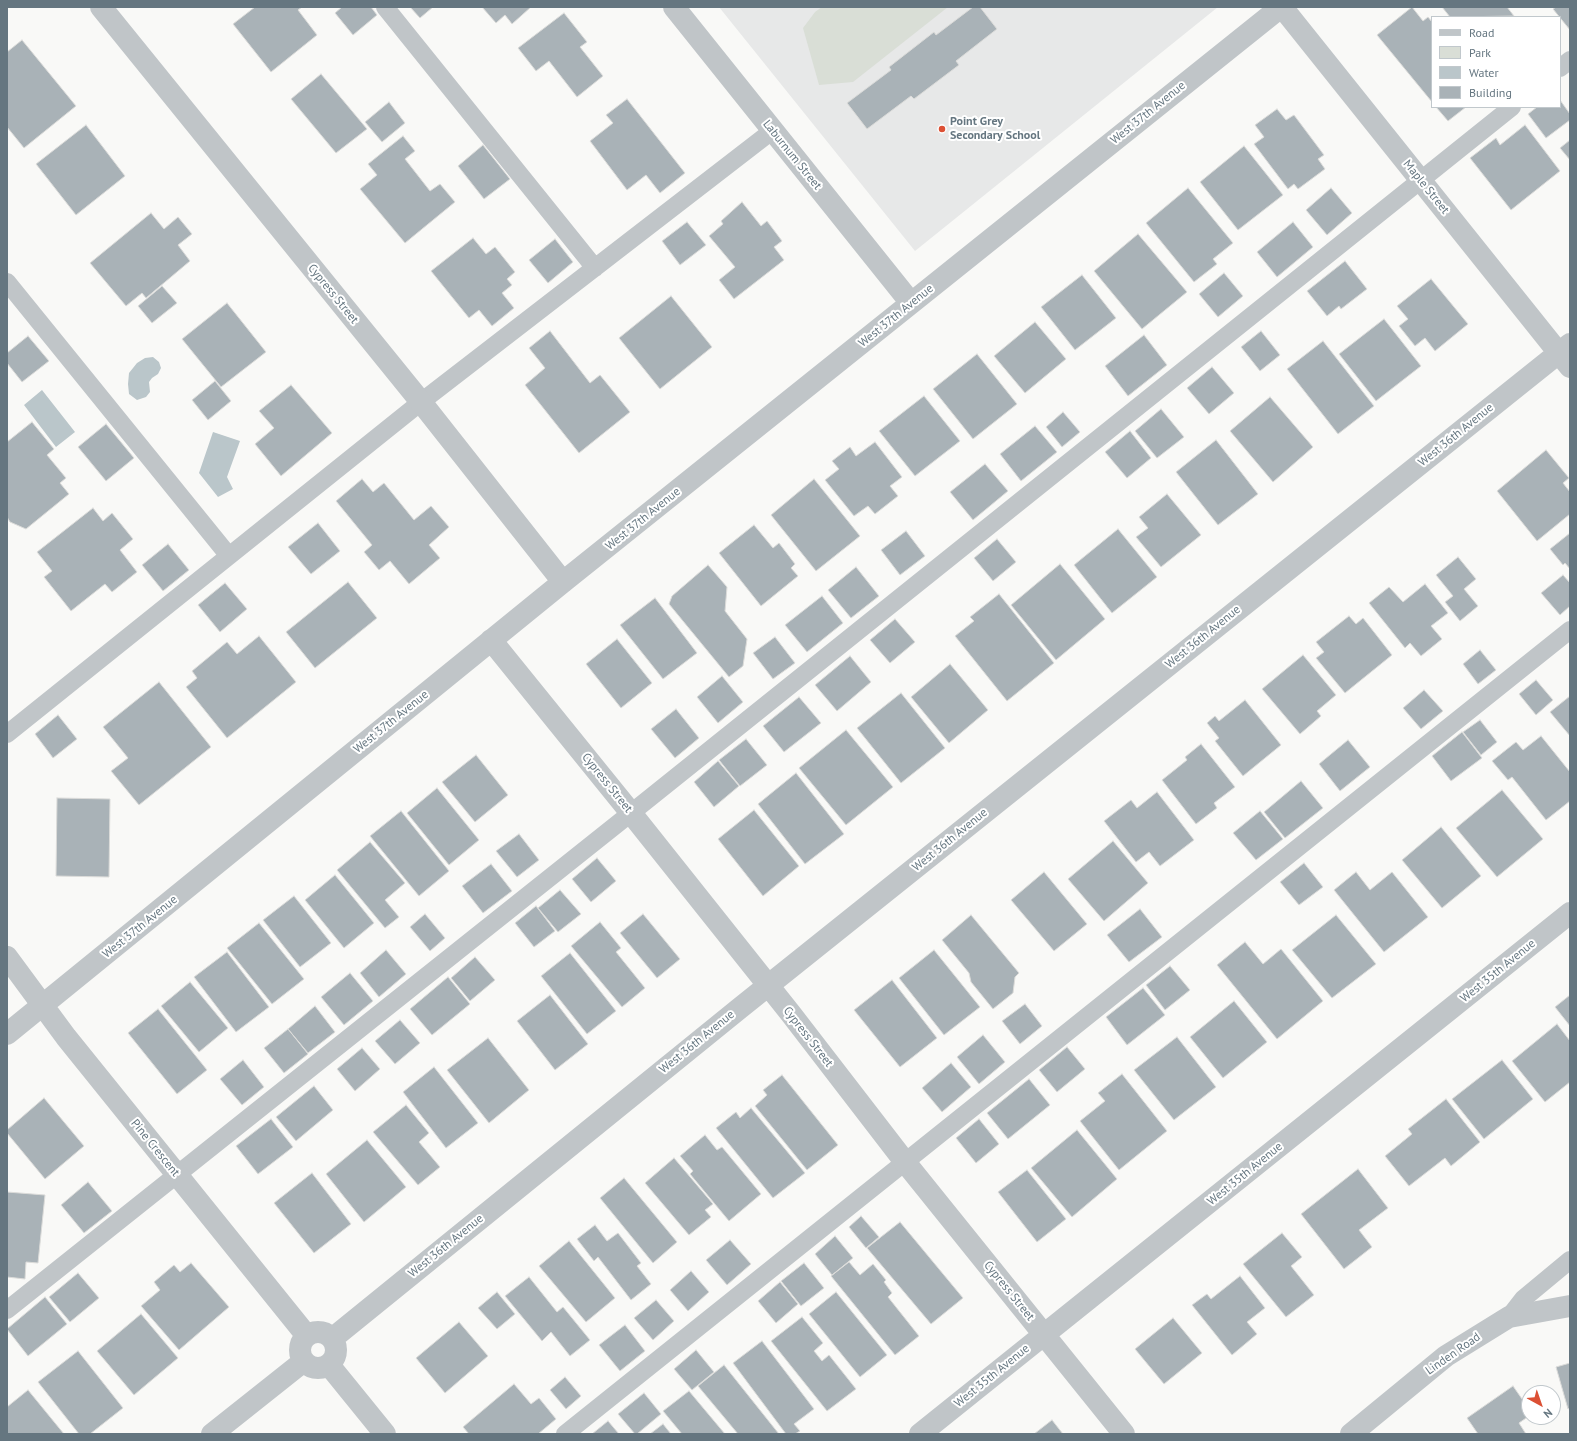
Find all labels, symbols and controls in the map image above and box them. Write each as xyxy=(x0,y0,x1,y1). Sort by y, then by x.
legend xyxy=(1431,16,1561,108)
text: Road xyxy=(1469,25,1494,40)
text: Park xyxy=(1469,45,1491,60)
text: Water xyxy=(1469,65,1499,80)
street label: West 37th Avenue xyxy=(1108,78,1188,148)
text: Building xyxy=(1469,85,1512,100)
place label: Point Grey Secondary School xyxy=(950,115,1040,143)
street label: Laburnum Street xyxy=(759,117,825,193)
marker: Point Grey Secondary School xyxy=(937,124,947,134)
street label: Maple Street xyxy=(1400,157,1452,217)
street label: Cypress Street xyxy=(305,261,361,327)
street label: West 37th Avenue xyxy=(856,281,936,351)
street label: West 36th Avenue xyxy=(1416,400,1496,470)
street label: West 37th Avenue xyxy=(603,484,683,554)
street label: West 36th Avenue xyxy=(1163,602,1243,672)
street label: West 37th Avenue xyxy=(351,687,431,757)
street label: Cypress Street xyxy=(579,750,635,816)
street label: West 36th Avenue xyxy=(910,805,990,875)
street label: West 37th Avenue xyxy=(100,892,180,962)
street label: West 35th Avenue xyxy=(1458,936,1538,1006)
street label: Cypress Street xyxy=(780,1004,836,1070)
street label: West 36th Avenue xyxy=(657,1007,737,1077)
street label: Pine Crescent xyxy=(128,1116,182,1180)
street label: West 35th Avenue xyxy=(1205,1139,1285,1209)
street label: West 36th Avenue xyxy=(406,1211,486,1281)
street label: Cypress Street xyxy=(981,1258,1037,1324)
street label: Linden Road xyxy=(1423,1330,1483,1378)
street label: West 35th Avenue xyxy=(952,1341,1032,1411)
north arrow xyxy=(1521,1385,1561,1425)
text: N xyxy=(1541,1406,1555,1421)

